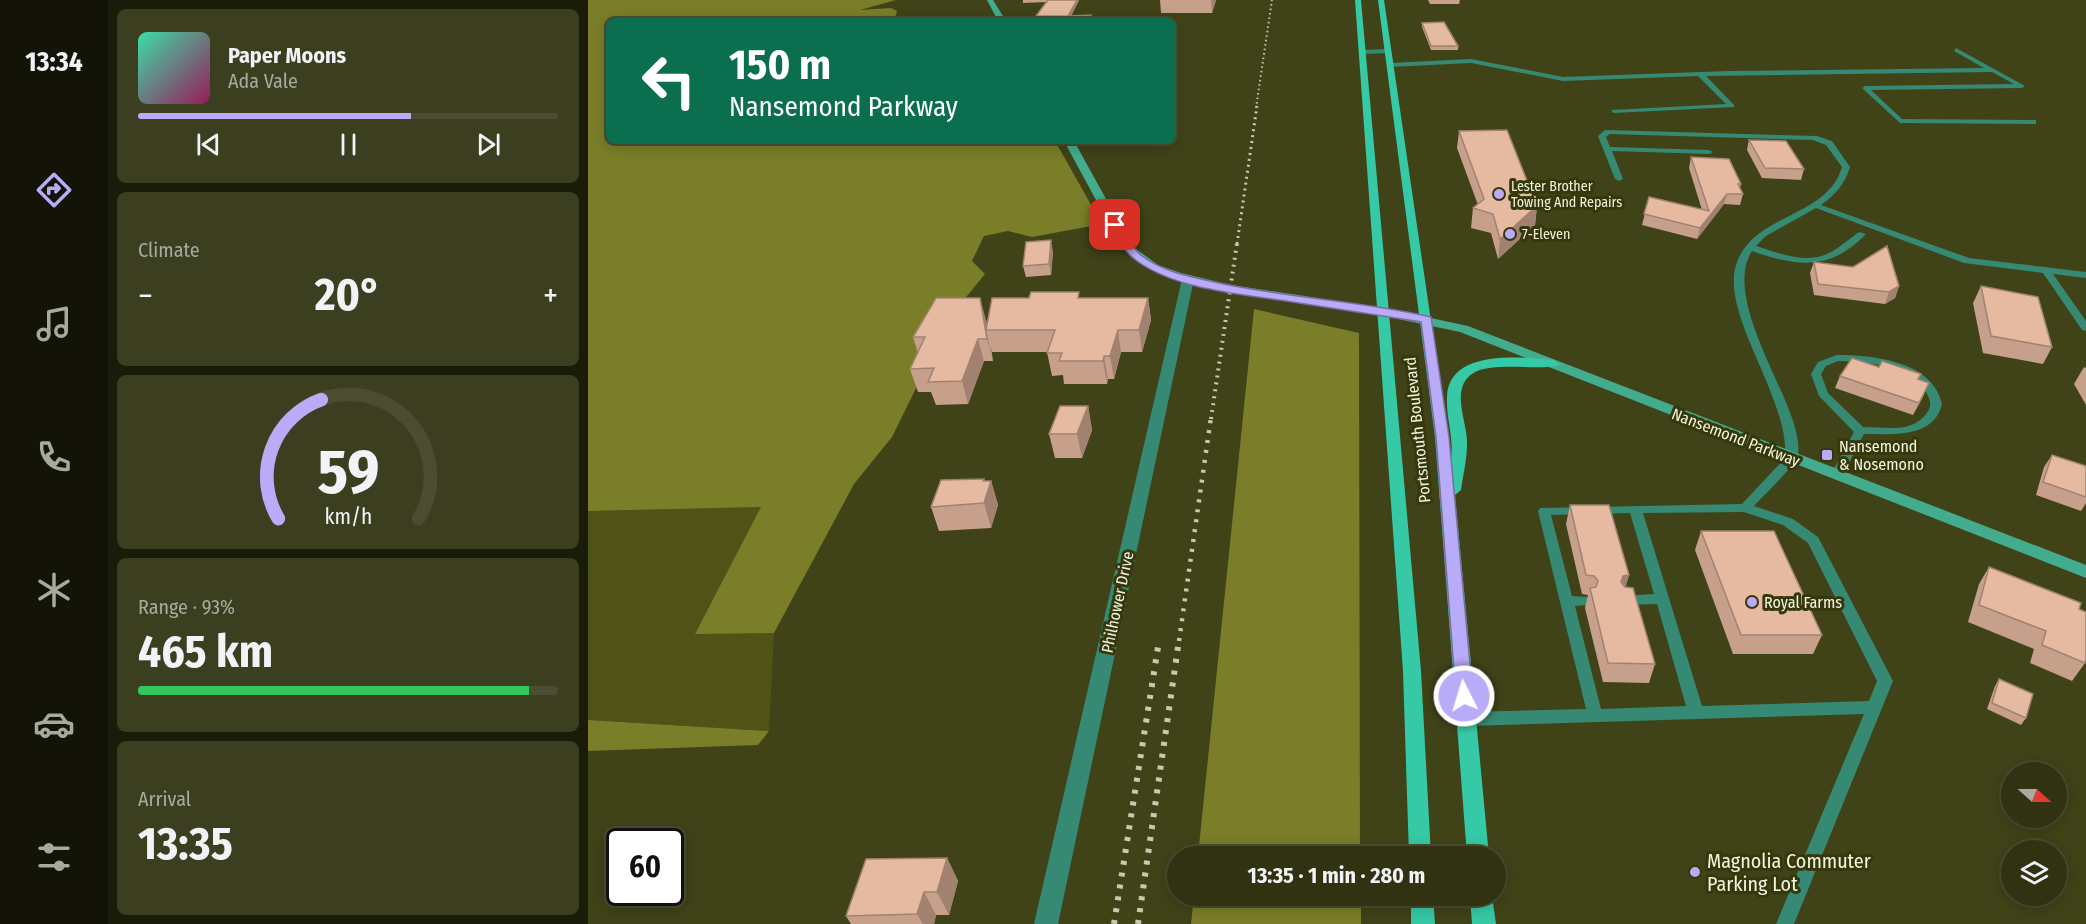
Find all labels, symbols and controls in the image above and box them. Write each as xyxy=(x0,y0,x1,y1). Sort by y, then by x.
text: 150 m xyxy=(729,40,831,90)
text: Paper Moons xyxy=(228,42,346,69)
icon: left xyxy=(630,42,708,120)
text: 13:34 xyxy=(25,46,83,78)
text: Ada Vale xyxy=(228,69,298,93)
text: Nansemond Parkway xyxy=(729,91,958,123)
icon: previous xyxy=(192,128,225,161)
icon: pause xyxy=(332,128,365,161)
icon: next xyxy=(472,128,505,161)
icon: directions xyxy=(33,169,75,211)
place label: Lester Brother Towing And Repairs xyxy=(1511,178,1622,211)
marker: Lester Brother Towing And Repairs xyxy=(1492,187,1506,201)
pin xyxy=(1089,199,1140,250)
icon: arrive xyxy=(1098,208,1131,241)
place label: 7-Eleven xyxy=(1522,226,1570,243)
marker: 7-Eleven xyxy=(1503,227,1517,241)
text: Climate xyxy=(138,238,200,262)
text: 20° xyxy=(315,268,381,322)
text: − xyxy=(138,276,153,316)
text: + xyxy=(543,276,558,316)
icon: music xyxy=(33,303,75,345)
street label: Portsmouth Boulevard xyxy=(1400,356,1435,504)
street label: Nansemond Parkway xyxy=(1669,404,1803,471)
text: 59 xyxy=(317,435,379,510)
icon: phone xyxy=(33,436,75,478)
place label: Nansemond & Nosemono xyxy=(1839,437,1924,474)
marker: Nansemond & Nosemono xyxy=(1820,448,1834,462)
text: km/h xyxy=(324,504,372,530)
street label: Philhower Drive xyxy=(1097,550,1138,655)
icon: climate xyxy=(33,569,75,611)
place label: Royal Farms xyxy=(1764,593,1842,612)
text: Range · 93% xyxy=(138,595,235,619)
marker: Royal Farms xyxy=(1745,595,1759,609)
text: 465 km xyxy=(138,625,273,679)
position arrow xyxy=(1432,664,1496,728)
icon: car xyxy=(33,703,75,745)
north arrow xyxy=(2001,762,2067,828)
map controls xyxy=(2001,762,2067,906)
text: Arrival xyxy=(138,787,191,811)
text: 13:35 xyxy=(138,817,233,871)
speed limit sign: 60 xyxy=(606,828,684,906)
icon: filters xyxy=(33,836,75,878)
button: layers xyxy=(2001,840,2067,906)
place label: Magnolia Commuter Parking Lot xyxy=(1707,849,1871,896)
text: 13:35 · 1 min · 280 m xyxy=(1248,862,1425,889)
marker: Magnolia Commuter Parking Lot xyxy=(1688,865,1702,879)

